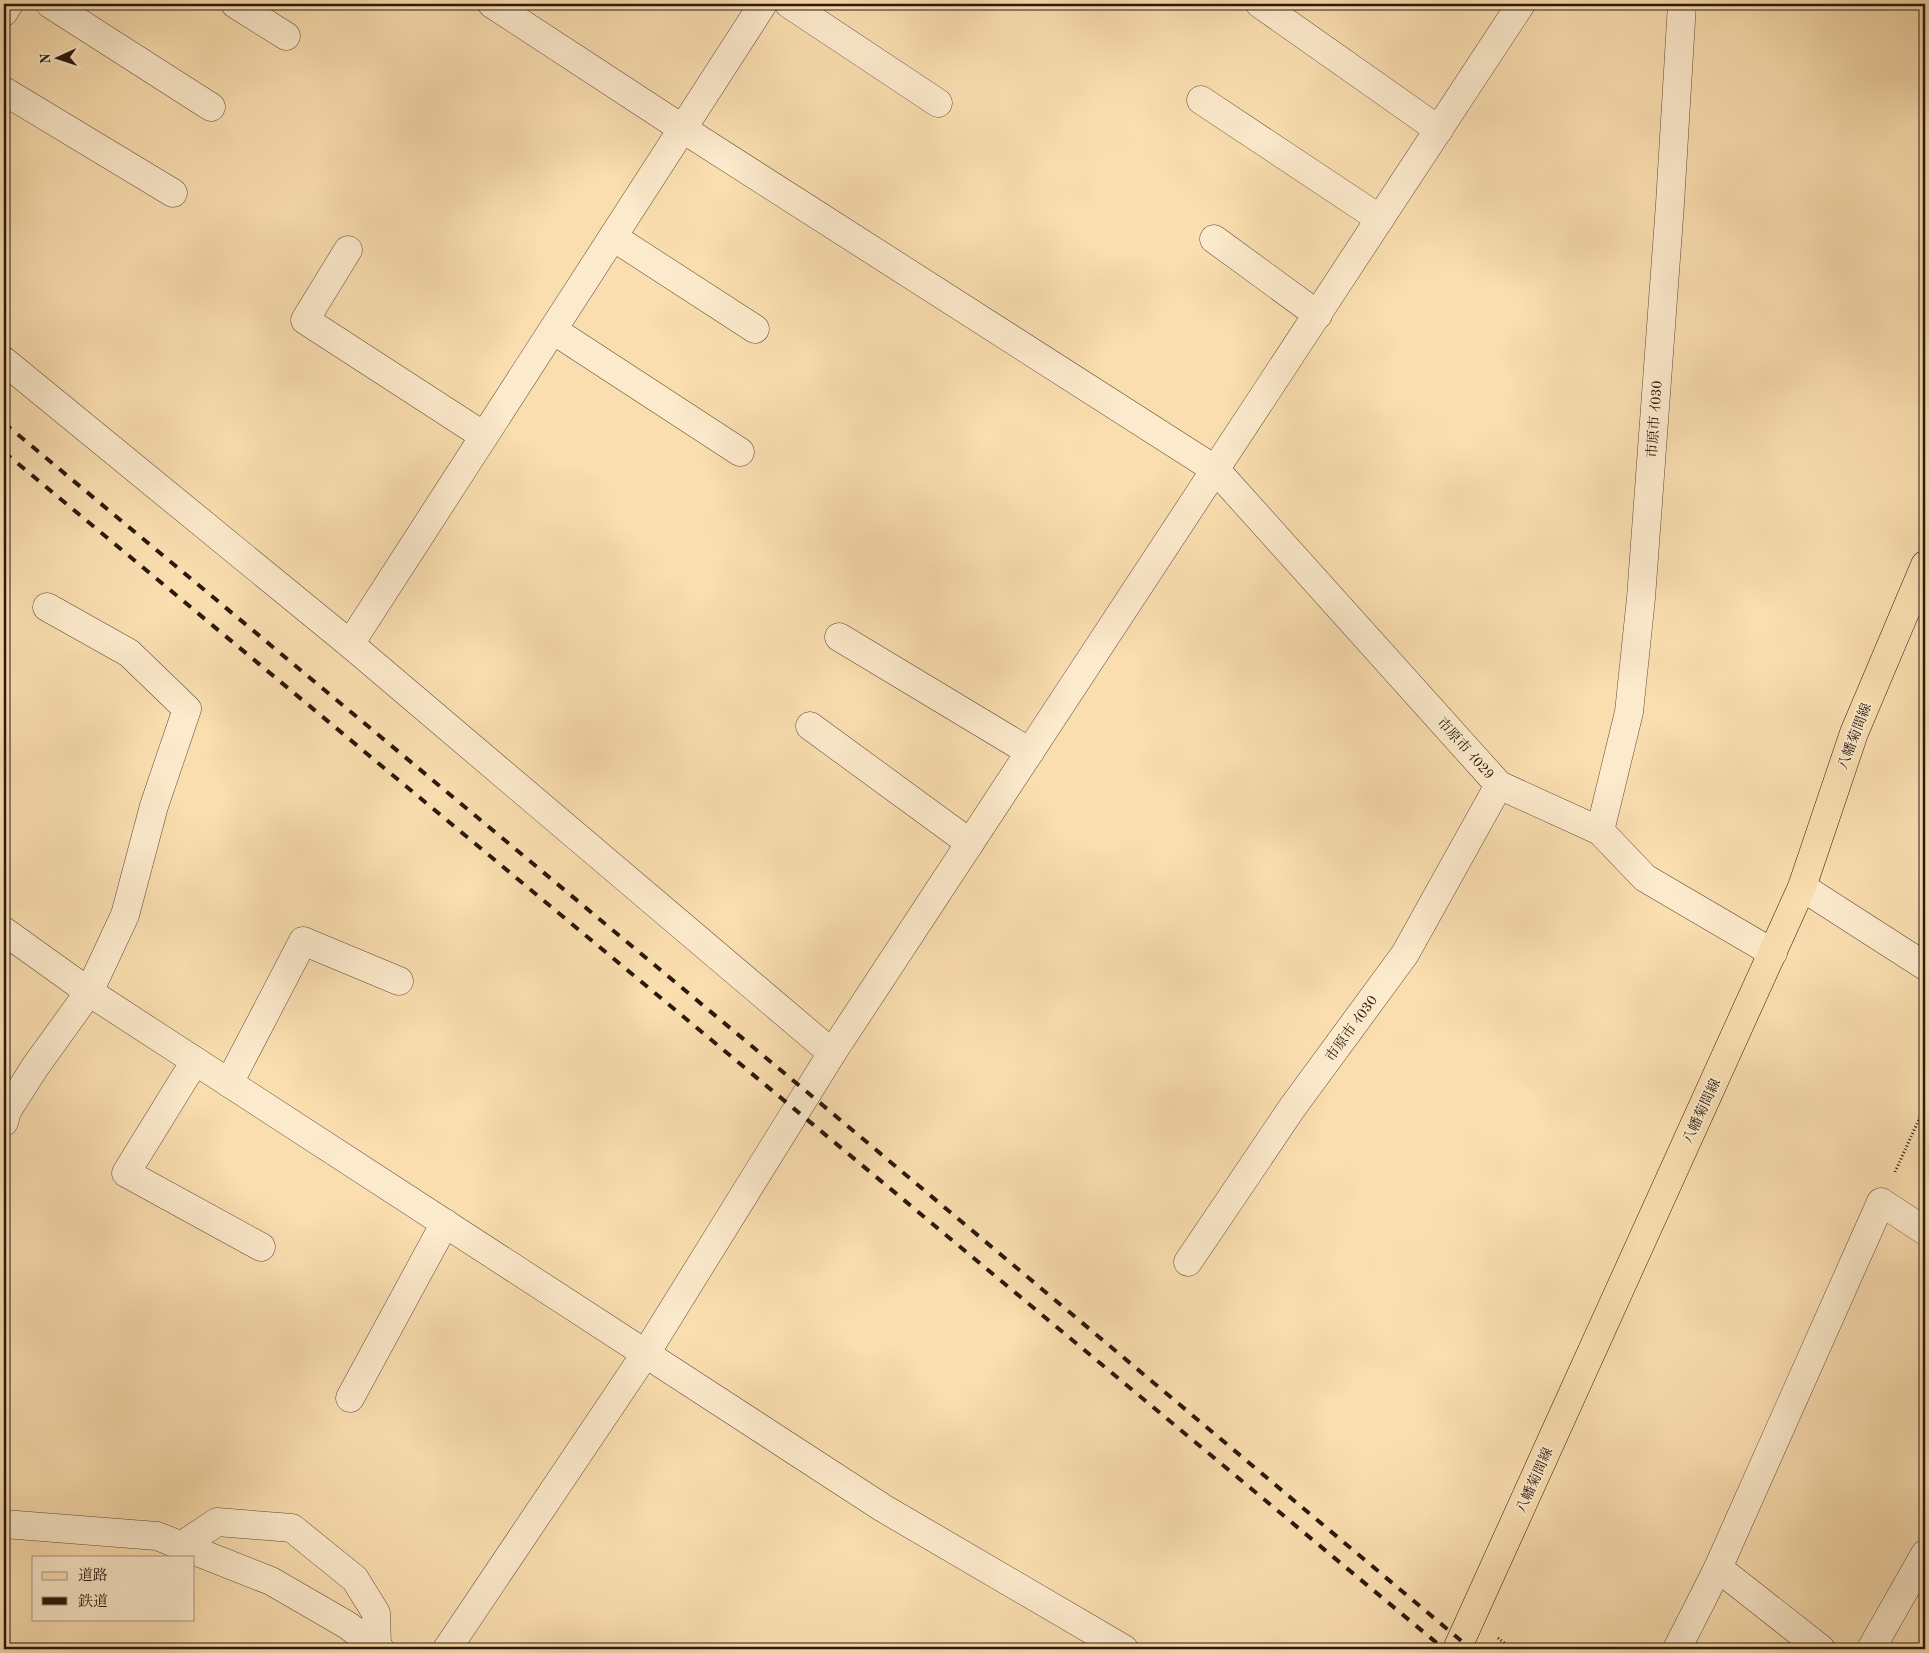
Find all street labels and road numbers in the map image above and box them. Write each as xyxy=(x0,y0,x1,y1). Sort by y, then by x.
street label: 市原市 ｲ030 xyxy=(1644,380,1665,458)
street label: 八幡菊間線 xyxy=(1835,701,1874,772)
street label: 市原市 ｲ029 xyxy=(1434,715,1497,782)
street label: 市原市 ｲ030 xyxy=(1323,993,1380,1064)
street label: 八幡菊間線 xyxy=(1680,1076,1723,1146)
street label: 八幡菊間線 xyxy=(1513,1445,1556,1515)

